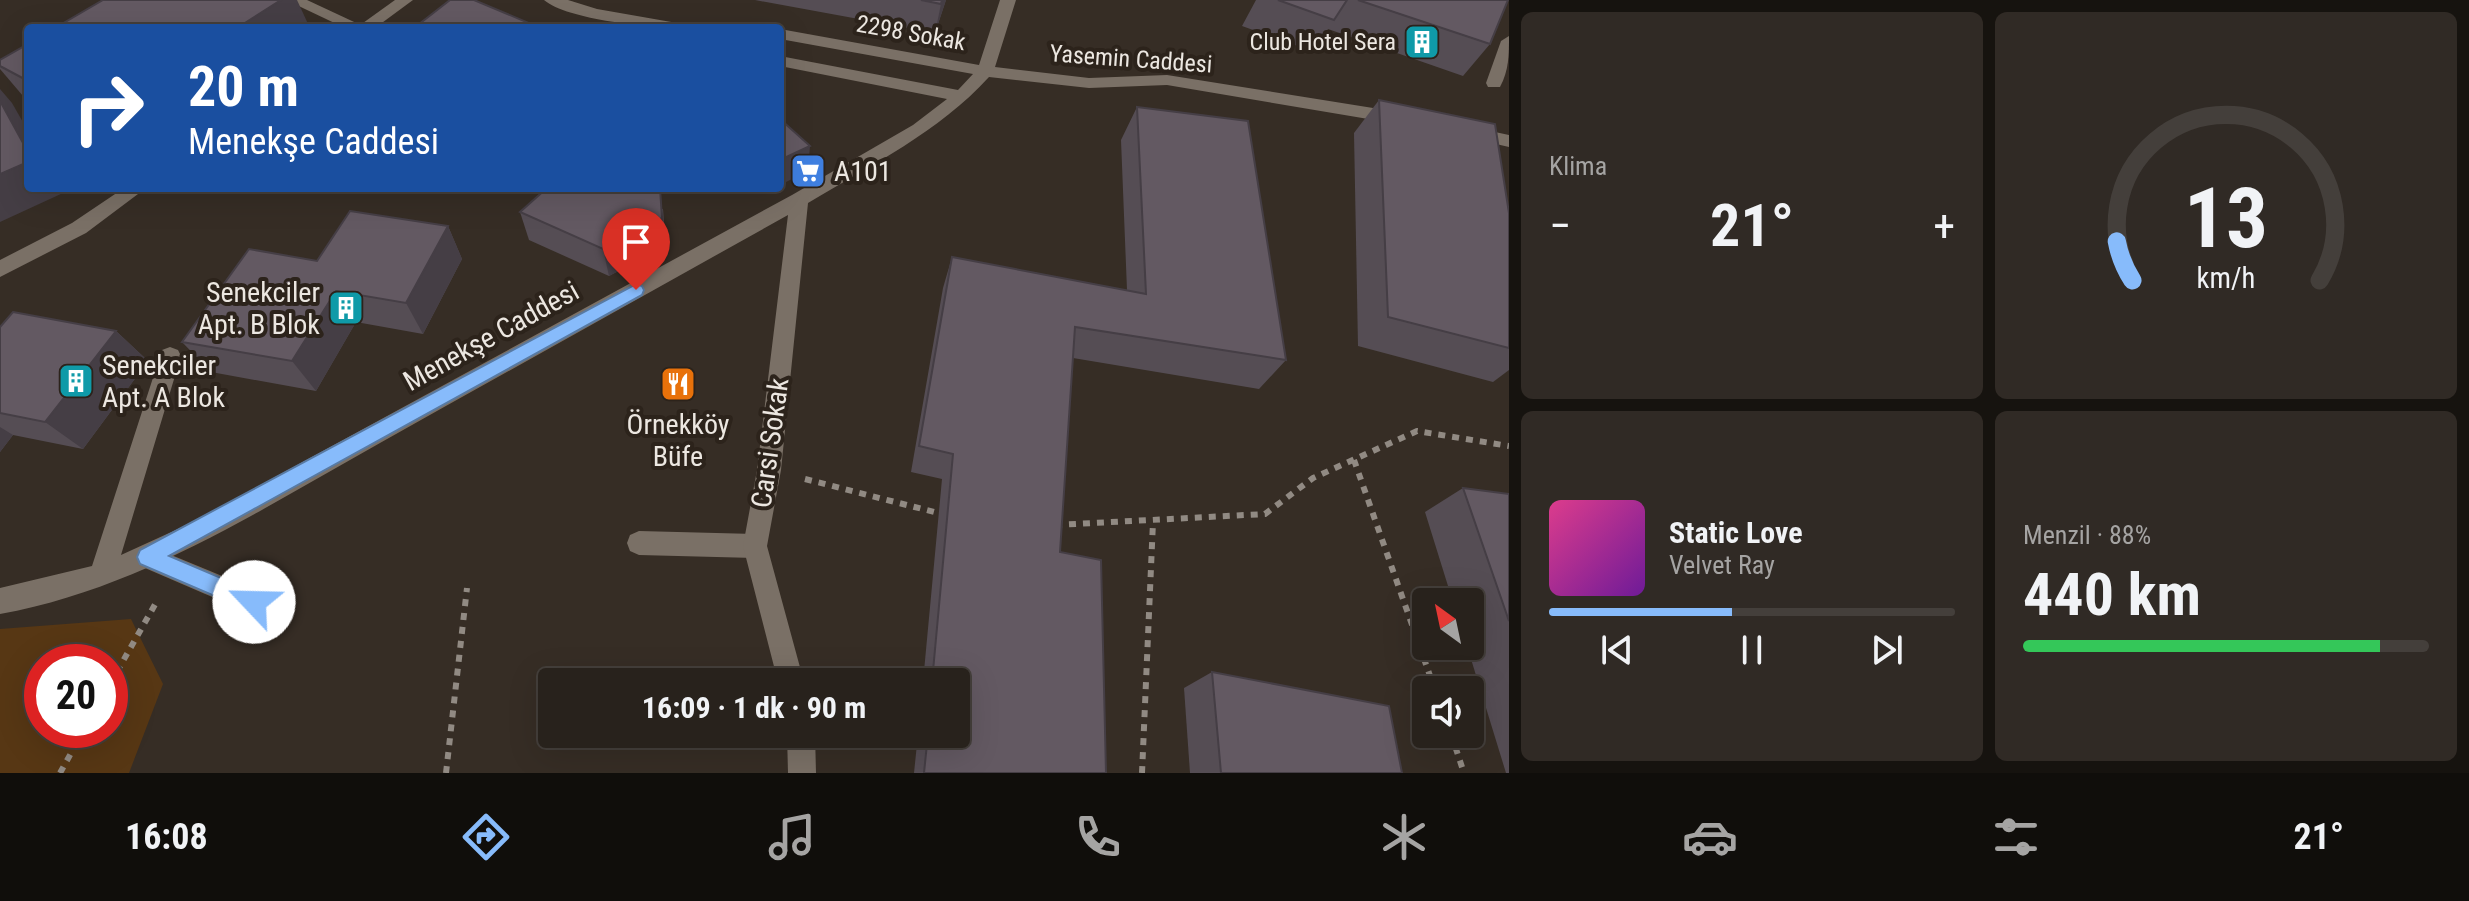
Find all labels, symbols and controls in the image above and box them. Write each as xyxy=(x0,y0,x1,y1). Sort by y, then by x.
street label: 2298 Sokak xyxy=(854,10,968,56)
building icon: Club Hotel Sera xyxy=(1403,23,1441,61)
place label: Club Hotel Sera xyxy=(1250,28,1396,56)
street label: Yasemin Caddesi xyxy=(1049,39,1213,79)
text: 20 m xyxy=(188,54,299,120)
icon: right xyxy=(56,56,160,160)
text: Menekşe Caddesi xyxy=(188,121,439,163)
text: Klima xyxy=(1549,151,1607,181)
supermarket icon: A101 xyxy=(789,152,827,190)
place label: A101 xyxy=(834,155,892,188)
text: 13 xyxy=(2184,170,2268,267)
text: 21° xyxy=(1710,190,1794,261)
text: − xyxy=(1549,200,1571,252)
text: + xyxy=(1933,200,1955,252)
pin xyxy=(602,208,670,290)
icon: arrive xyxy=(614,220,658,264)
text: km/h xyxy=(2197,261,2255,295)
street label: Menekşe Caddesi xyxy=(398,274,584,398)
place label: Senekciler Apt. B Blok xyxy=(198,276,320,341)
building icon: Senekciler Apt. B Blok xyxy=(327,289,365,327)
place label: Senekciler Apt. A Blok xyxy=(102,349,225,414)
building icon: Senekciler Apt. A Blok xyxy=(57,362,95,400)
restaurant icon: Örnekköy Büfe xyxy=(659,365,697,403)
street label: Carsi Sokak xyxy=(745,376,795,510)
place label: Örnekköy Büfe xyxy=(627,408,730,473)
text: Static Love xyxy=(1669,515,1803,550)
text: Menzil · 88% xyxy=(2023,520,2151,550)
text: Velvet Ray xyxy=(1669,550,1775,580)
text: 440 km xyxy=(2023,559,2201,630)
position arrow xyxy=(212,560,296,644)
north arrow xyxy=(1412,588,1484,660)
map controls xyxy=(1412,588,1484,748)
icon: previous xyxy=(1595,628,1639,672)
icon: pause xyxy=(1730,628,1774,672)
icon: next xyxy=(1865,628,1909,672)
speed limit sign: 20 xyxy=(24,644,128,748)
button: sound xyxy=(1412,676,1484,748)
text: 16:09 · 1 dk · 90 m xyxy=(642,690,866,725)
icon: directions xyxy=(458,809,514,865)
icon: music xyxy=(764,809,820,865)
icon: phone xyxy=(1070,809,1126,865)
icon: climate xyxy=(1376,809,1432,865)
icon: car xyxy=(1682,809,1738,865)
icon: filters xyxy=(1988,809,2044,865)
text: 16:08 xyxy=(125,816,208,858)
text: 21° xyxy=(2294,816,2344,858)

